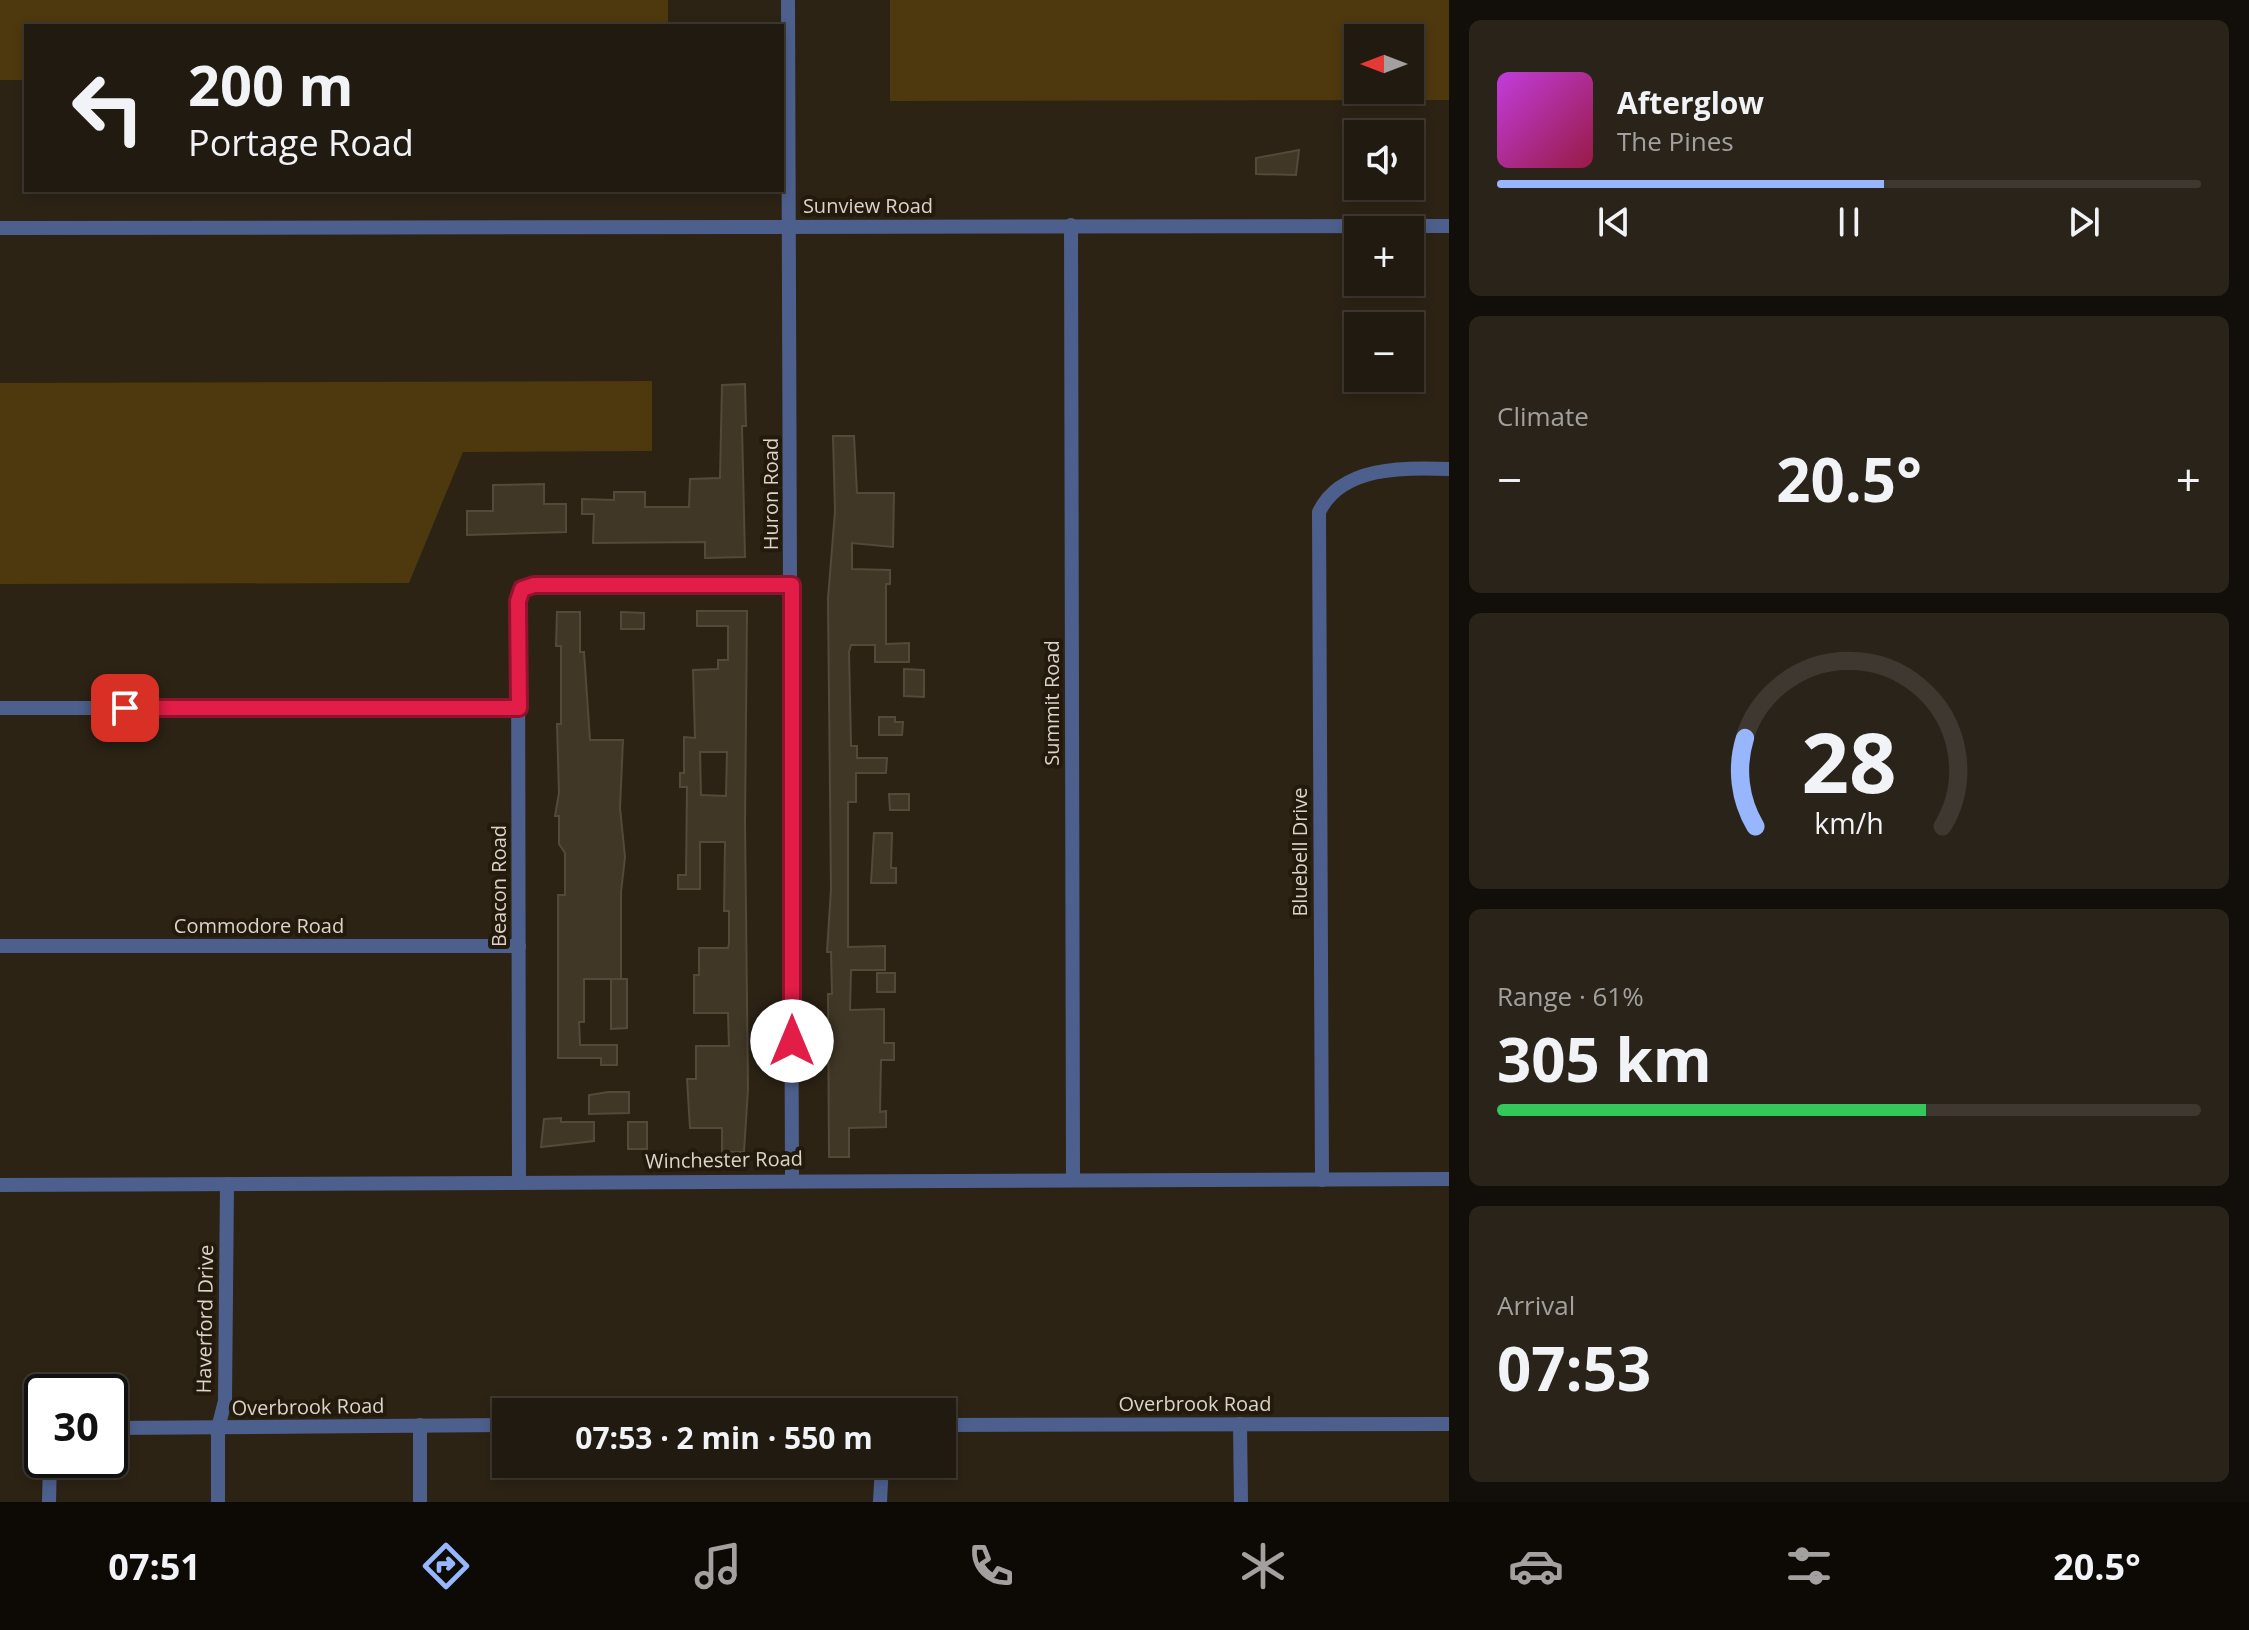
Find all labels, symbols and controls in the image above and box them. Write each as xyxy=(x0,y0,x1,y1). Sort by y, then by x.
north arrow xyxy=(1344,24,1424,104)
map controls xyxy=(1344,24,1424,392)
text: 200 m xyxy=(188,46,354,122)
icon: left xyxy=(56,56,160,160)
text: Afterglow xyxy=(1617,82,1764,123)
text: Portage Road xyxy=(188,118,414,167)
button: sound xyxy=(1344,120,1424,200)
text: The Pines xyxy=(1617,123,1734,159)
street label: Sunview Road xyxy=(803,192,933,219)
icon: previous xyxy=(1592,200,1636,244)
icon: pause xyxy=(1827,200,1871,244)
icon: next xyxy=(2062,200,2106,244)
button: + xyxy=(1344,216,1424,296)
button: − xyxy=(1344,312,1424,392)
text: Climate xyxy=(1497,398,1589,434)
street label: Huron Road xyxy=(757,438,784,550)
text: 20.5° xyxy=(1776,438,1922,520)
text: − xyxy=(1497,449,1522,509)
text: + xyxy=(2176,449,2201,509)
street label: Summit Road xyxy=(1038,640,1065,766)
pin xyxy=(91,674,159,742)
icon: arrive xyxy=(103,686,147,730)
text: 28 xyxy=(1801,704,1897,817)
street label: Bluebell Drive xyxy=(1286,787,1313,917)
text: km/h xyxy=(1814,803,1884,842)
street label: Beacon Road xyxy=(485,825,512,947)
street label: Commodore Road xyxy=(174,912,344,939)
text: Range · 61% xyxy=(1497,978,1644,1014)
position arrow xyxy=(750,999,834,1083)
text: 305 km xyxy=(1497,1018,1712,1100)
street label: Winchester Road xyxy=(645,1145,803,1174)
street label: Haverford Drive xyxy=(190,1244,219,1394)
text: Arrival xyxy=(1497,1287,1575,1323)
text: 07:53 xyxy=(1497,1327,1651,1409)
speed limit sign: 30 xyxy=(24,1374,128,1478)
street label: Overbrook Road xyxy=(1119,1390,1271,1417)
street label: Overbrook Road xyxy=(231,1392,385,1421)
text: 07:53 · 2 min · 550 m xyxy=(575,1417,873,1458)
icon: directions xyxy=(418,1538,474,1594)
icon: music xyxy=(690,1538,746,1594)
icon: phone xyxy=(963,1538,1019,1594)
icon: climate xyxy=(1235,1538,1291,1594)
icon: car xyxy=(1508,1538,1564,1594)
icon: filters xyxy=(1781,1538,1837,1594)
text: 07:51 xyxy=(108,1542,201,1591)
text: 20.5° xyxy=(2053,1542,2141,1591)

